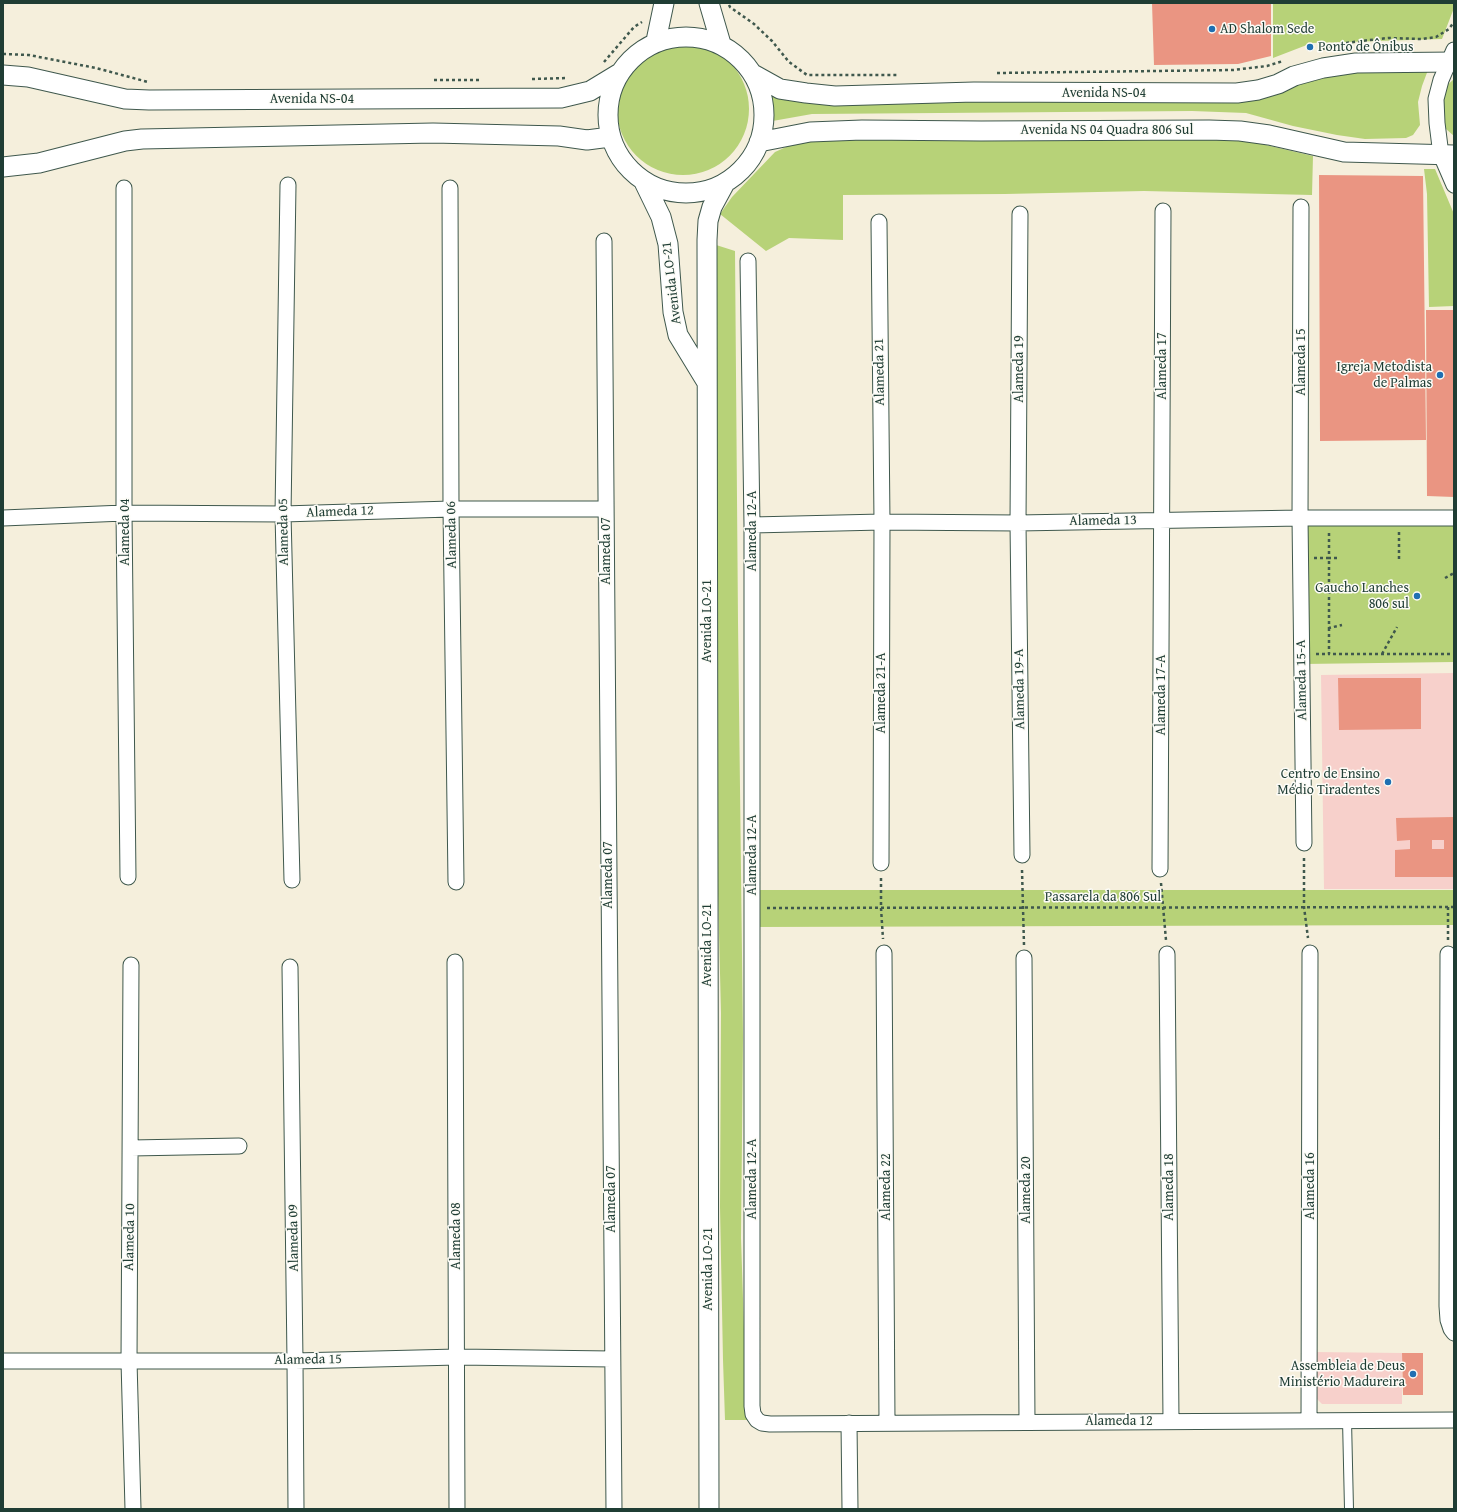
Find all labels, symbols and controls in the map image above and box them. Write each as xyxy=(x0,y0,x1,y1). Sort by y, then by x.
place label: AD Shalom Sede xyxy=(1220,21,1314,37)
marker: AD Shalom Sede xyxy=(1207,24,1217,34)
place label: Ponto de Ônibus xyxy=(1318,39,1413,55)
marker: Ponto de Ônibus xyxy=(1305,42,1315,52)
street label: Avenida NS-04 xyxy=(1062,85,1146,101)
street label: Avenida NS-04 xyxy=(270,91,354,107)
street label: Avenida NS 04 Quadra 806 Sul xyxy=(1021,122,1193,138)
street label: Avenida LO-21 xyxy=(659,240,685,326)
street label: Alameda 15 xyxy=(1293,328,1309,396)
street label: Alameda 17 xyxy=(1154,332,1170,400)
street label: Alameda 19 xyxy=(1011,335,1027,403)
street label: Alameda 21 xyxy=(871,338,889,406)
place label: Igreja Metodista de Palmas xyxy=(1336,359,1432,392)
marker: Igreja Metodista de Palmas xyxy=(1435,370,1445,380)
street label: Alameda 12-A xyxy=(744,491,760,571)
street label: Alameda 04 xyxy=(117,498,133,566)
street label: Alameda 05 xyxy=(275,498,293,566)
street label: Alameda 06 xyxy=(443,501,461,569)
street label: Alameda 12 xyxy=(306,502,374,522)
street label: Alameda 13 xyxy=(1069,512,1137,530)
street label: Alameda 07 xyxy=(598,517,614,585)
street label: Avenida LO-21 xyxy=(699,579,715,663)
place label: Gaucho Lanches 806 sul xyxy=(1315,580,1409,612)
marker: Gaucho Lanches 806 sul xyxy=(1412,591,1422,601)
street label: Alameda 15-A xyxy=(1293,639,1311,721)
street label: Alameda 19-A xyxy=(1011,648,1029,730)
street label: Alameda 21-A xyxy=(873,653,889,733)
street label: Alameda 17-A xyxy=(1153,655,1169,735)
place label: Centro de Ensino Médio Tiradentes xyxy=(1277,766,1380,798)
marker: Centro de Ensino Médio Tiradentes xyxy=(1383,777,1393,787)
street label: Alameda 12-A xyxy=(744,815,760,895)
street label: Alameda 07 xyxy=(600,841,616,909)
street label: Passarela da 806 Sul xyxy=(1045,889,1161,905)
street label: Avenida LO-21 xyxy=(699,903,715,987)
street label: Alameda 12-A xyxy=(744,1139,760,1219)
street label: Alameda 16 xyxy=(1302,1152,1318,1220)
street label: Alameda 22 xyxy=(878,1153,894,1221)
street label: Alameda 18 xyxy=(1161,1153,1177,1221)
street label: Alameda 20 xyxy=(1018,1156,1034,1224)
street label: Alameda 07 xyxy=(603,1165,619,1233)
street label: Alameda 08 xyxy=(448,1202,464,1270)
street label: Alameda 10 xyxy=(121,1203,139,1271)
street label: Alameda 09 xyxy=(285,1204,303,1272)
street label: Avenida LO-21 xyxy=(700,1227,716,1311)
street label: Alameda 15 xyxy=(274,1351,342,1369)
place label: Assembleia de Deus Ministério Madureira xyxy=(1279,1358,1405,1390)
marker: Assembleia de Deus Ministério Madureira xyxy=(1408,1369,1418,1379)
street label: Alameda 12 xyxy=(1085,1413,1153,1429)

